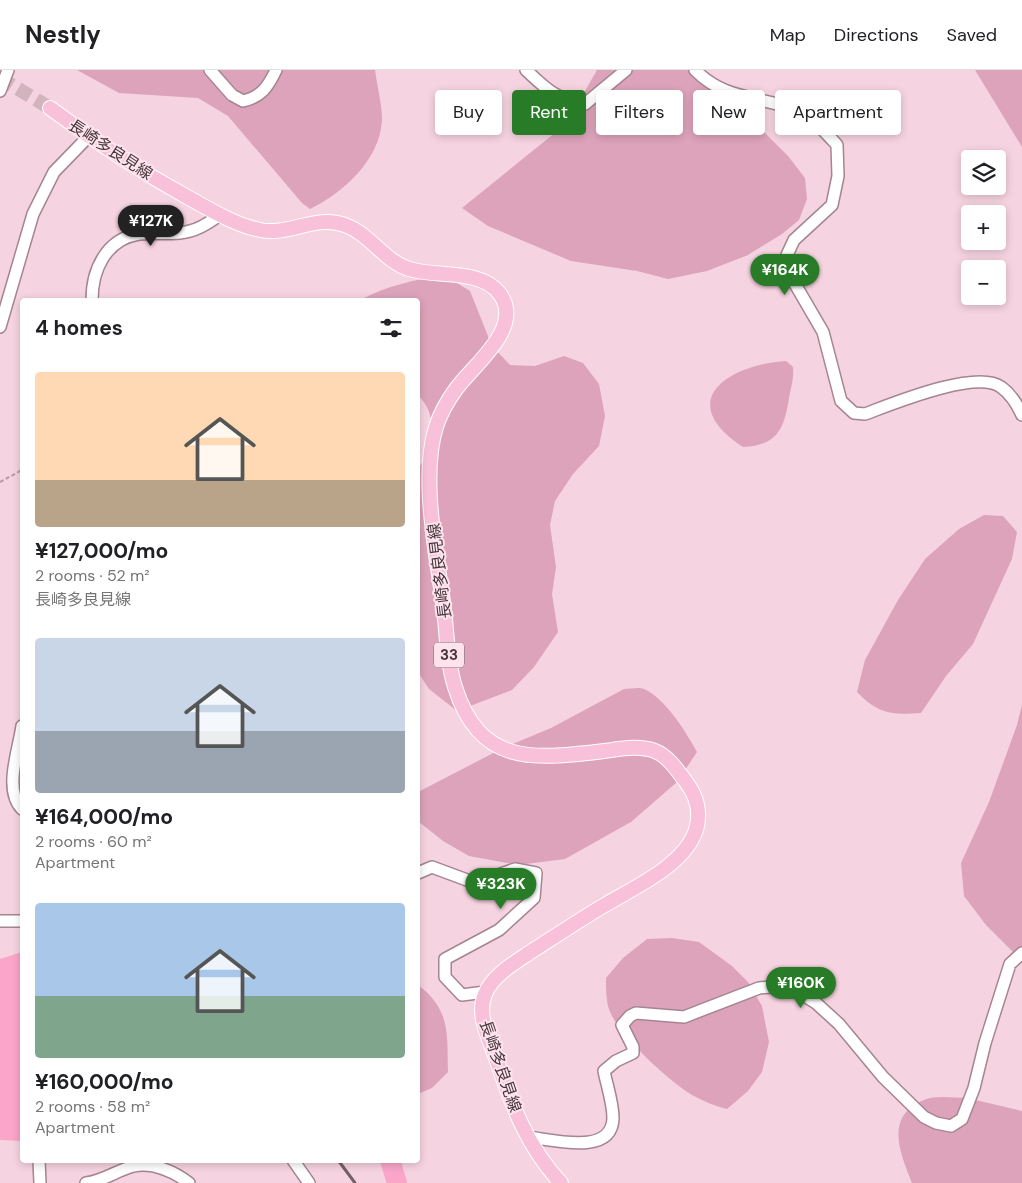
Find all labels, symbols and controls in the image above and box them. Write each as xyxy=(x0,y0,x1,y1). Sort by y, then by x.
text: Nestly xyxy=(25,19,101,50)
text: Map xyxy=(770,23,806,47)
text: Directions xyxy=(834,23,919,47)
text: Saved xyxy=(947,23,997,47)
chip: Buy xyxy=(435,90,502,135)
chip: Rent xyxy=(512,90,586,135)
chip: Filters xyxy=(596,90,683,135)
chip: New xyxy=(693,90,765,135)
chip: Apartment xyxy=(775,90,901,135)
street label: 長崎多良見線 xyxy=(65,114,157,184)
map controls xyxy=(961,150,1006,305)
button: layers xyxy=(961,150,1006,195)
pin: ¥127K xyxy=(116,204,186,247)
button: + xyxy=(961,205,1006,250)
text: ¥127K xyxy=(129,210,173,231)
pin: ¥164K xyxy=(750,254,820,296)
text: ¥164K xyxy=(761,259,809,280)
button: − xyxy=(961,260,1006,305)
text: 4 homes xyxy=(35,314,123,342)
icon: filters xyxy=(377,314,405,342)
icon: home xyxy=(175,404,265,494)
street label: 長崎多良見線 xyxy=(423,522,456,620)
text: ¥127,000/mo xyxy=(35,537,168,565)
text: 2 rooms · 52 m² xyxy=(35,565,150,586)
text: 長崎多良見線 xyxy=(35,589,131,610)
road number: 33 xyxy=(434,642,464,668)
icon: home xyxy=(175,671,265,761)
text: ¥164,000/mo xyxy=(35,803,173,831)
text: 2 rooms · 60 m² xyxy=(35,831,152,852)
text: Apartment xyxy=(35,852,115,873)
pin: ¥323K xyxy=(466,868,536,910)
text: ¥323K xyxy=(476,873,526,894)
icon: home xyxy=(175,936,265,1026)
pin: ¥160K xyxy=(766,966,836,1009)
text: ¥160K xyxy=(777,972,825,993)
street label: 長崎多良見線 xyxy=(475,1017,526,1115)
text: ¥160,000/mo xyxy=(35,1068,174,1096)
text: 2 rooms · 58 m² xyxy=(35,1096,150,1117)
text: Apartment xyxy=(35,1117,115,1138)

